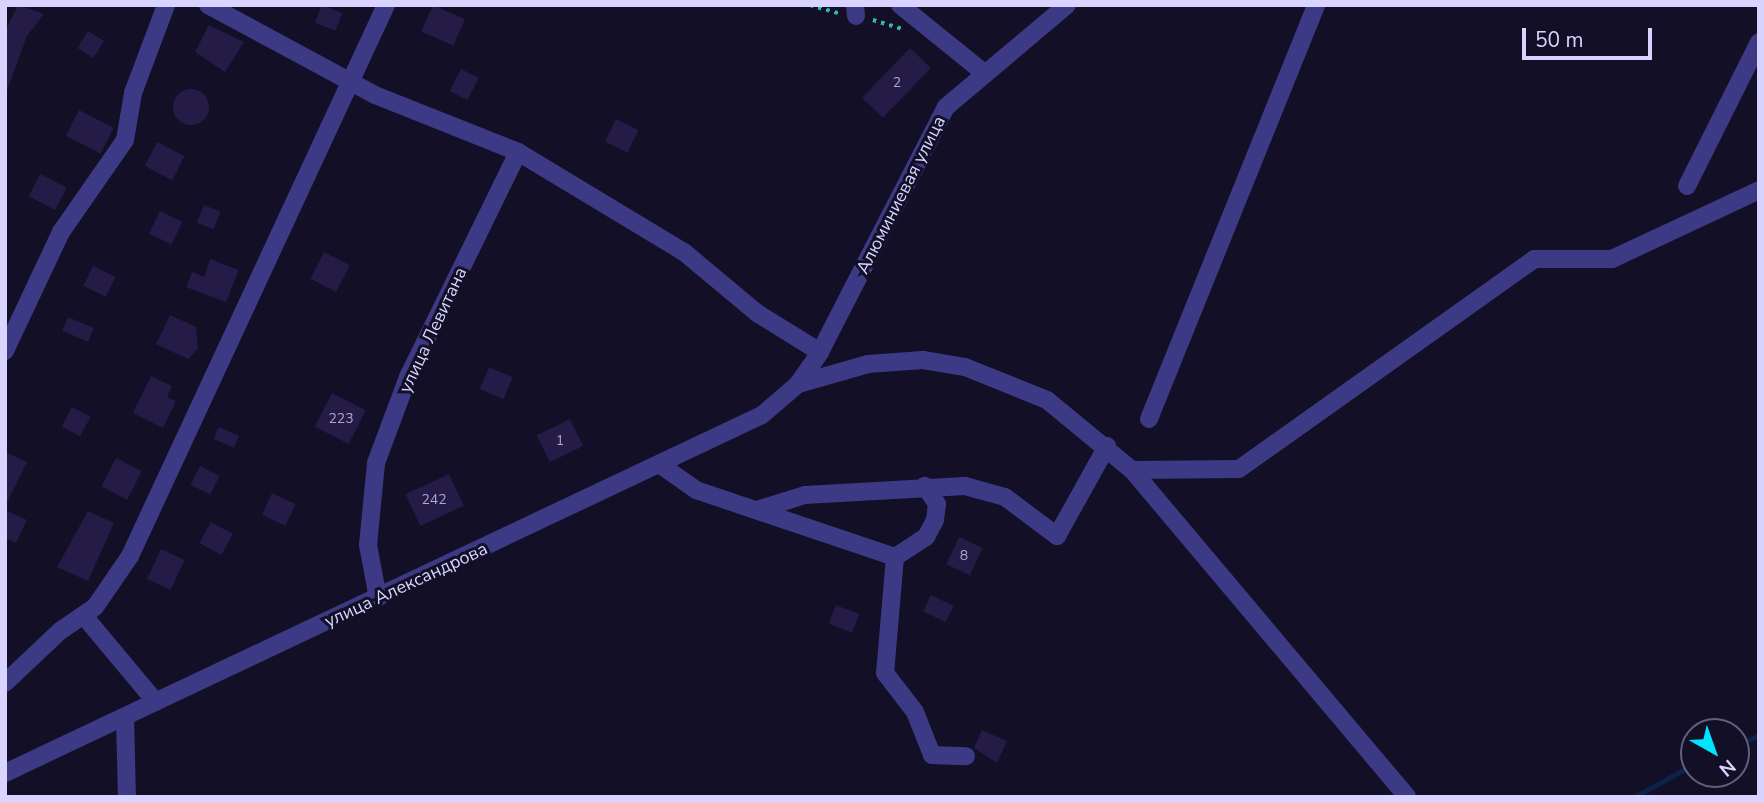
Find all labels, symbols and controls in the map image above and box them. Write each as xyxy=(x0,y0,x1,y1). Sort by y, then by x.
scale bar xyxy=(1526,14,1656,58)
text: 50 m xyxy=(1535,26,1584,54)
house number: 2 xyxy=(893,75,901,91)
street label: Алюминиевая улица xyxy=(852,112,950,278)
street label: улица Левитана xyxy=(394,264,472,396)
house number: 223 xyxy=(328,411,354,427)
house number: 1 xyxy=(556,433,564,449)
house number: 242 xyxy=(421,492,447,508)
street label: улица Александрова xyxy=(321,538,491,632)
house number: 8 xyxy=(960,548,968,564)
north arrow xyxy=(1680,718,1750,788)
text: N xyxy=(1713,753,1741,782)

